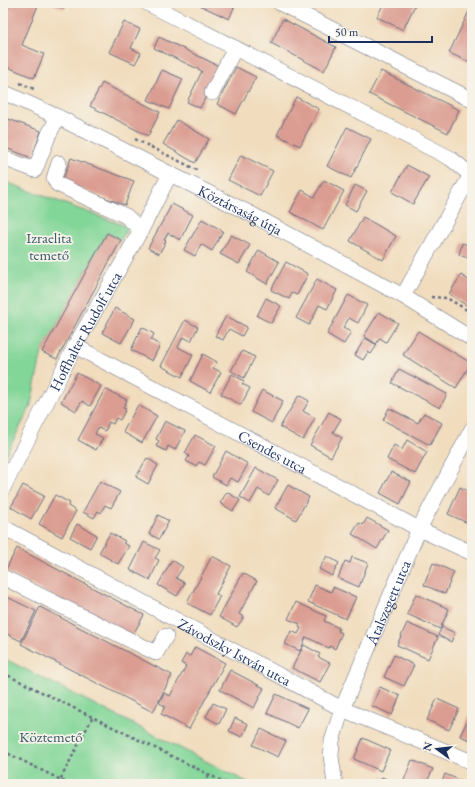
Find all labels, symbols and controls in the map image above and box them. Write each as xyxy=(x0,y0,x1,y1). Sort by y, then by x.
scale bar xyxy=(329,18,432,44)
text: 50 m xyxy=(335,24,359,40)
street label: Köztársaság útja xyxy=(195,180,286,239)
park label: Izraelita temető xyxy=(26,228,72,264)
street label: Hoffhalter Rudolf utca xyxy=(44,268,125,394)
street label: Csendes utca xyxy=(235,425,310,477)
street label: Átalszegett utca xyxy=(361,557,414,648)
street label: Závodszky István utca xyxy=(175,613,295,689)
park label: Köztemető xyxy=(19,727,83,746)
north arrow xyxy=(417,729,457,769)
text: N xyxy=(419,740,435,753)

